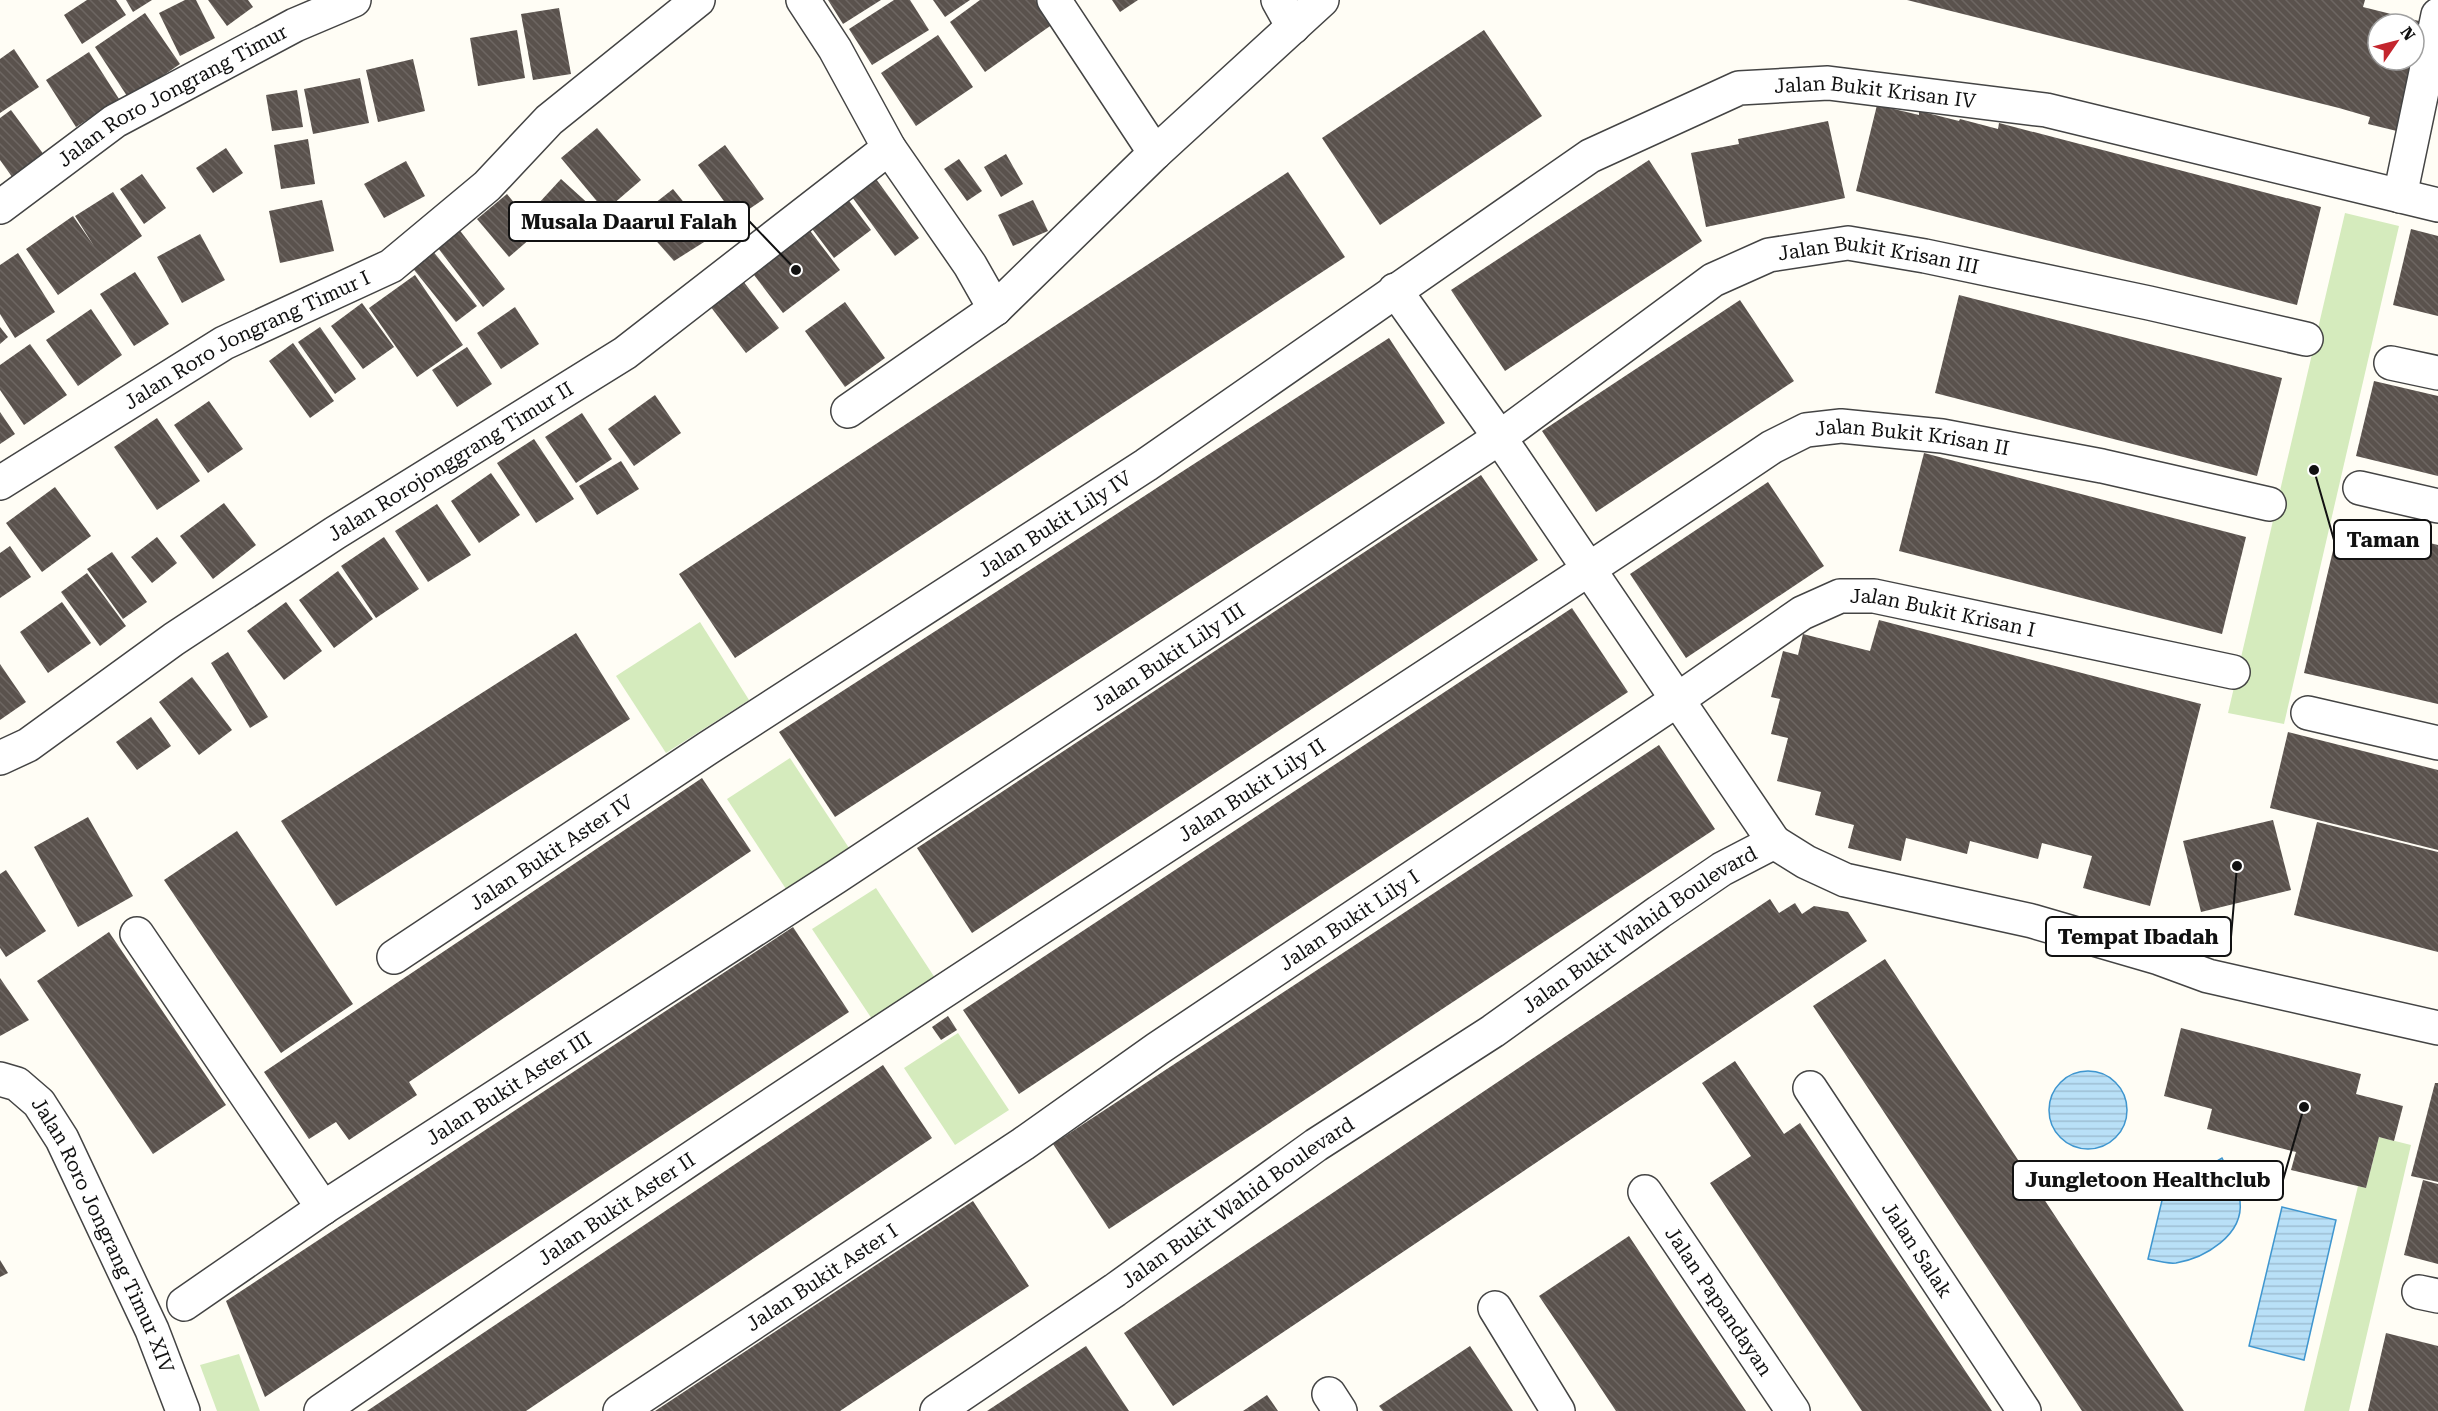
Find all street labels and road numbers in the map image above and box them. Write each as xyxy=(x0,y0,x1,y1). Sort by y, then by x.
street label: Jalan Roro Jongrang Timur xyxy=(53,19,291,172)
street label: Jalan Bukit Krisan IV xyxy=(1773,71,1977,113)
street label: Jalan Bukit Krisan III xyxy=(1776,231,1981,279)
street label: Jalan Roro Jongrang Timur I xyxy=(120,265,374,414)
street label: Jalan Rorojonggrang Timur II xyxy=(323,376,577,546)
street label: Jalan Bukit Krisan II xyxy=(1813,414,2011,460)
street label: Jalan Bukit Lily IV xyxy=(974,466,1136,582)
street label: Jalan Bukit Krisan I xyxy=(1850,584,2038,642)
street label: Jalan Bukit Lily III xyxy=(1087,598,1249,716)
street label: Jalan Bukit Lily II xyxy=(1174,733,1330,847)
street label: Jalan Bukit Aster IV xyxy=(465,789,637,915)
street label: Jalan Bukit Wahid Boulevard xyxy=(1517,841,1761,1018)
street label: Jalan Bukit Lily I xyxy=(1275,865,1424,976)
street label: Jalan Bukit Aster III xyxy=(422,1026,596,1150)
street label: Jalan Roro Jongrang Timur XIV xyxy=(26,1093,179,1376)
street label: Jalan Bukit Wahid Boulevard xyxy=(1117,1112,1359,1293)
street label: Jalan Bukit Aster II xyxy=(533,1147,699,1270)
street label: Jalan Salak xyxy=(1877,1197,1958,1302)
street label: Jalan Bukit Aster I xyxy=(741,1219,902,1336)
street label: Jalan Papandayan xyxy=(1660,1222,1778,1381)

